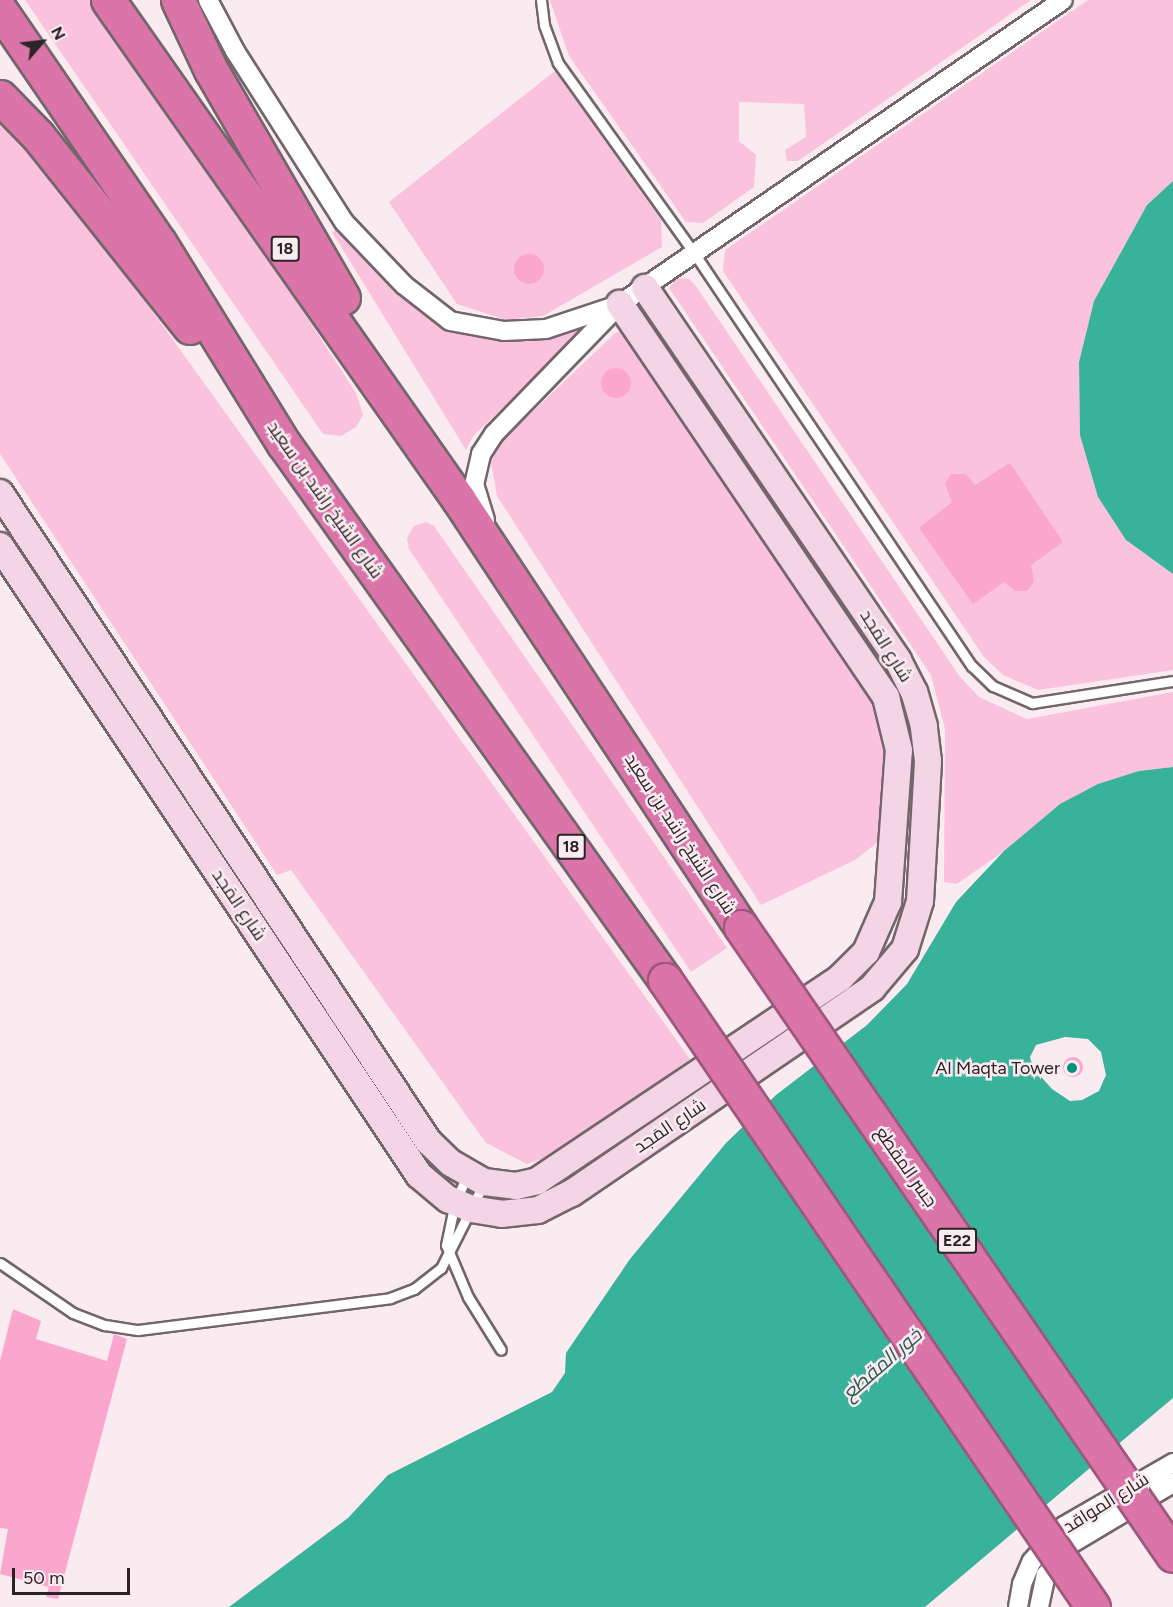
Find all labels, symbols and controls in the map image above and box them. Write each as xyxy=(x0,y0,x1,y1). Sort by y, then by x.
north arrow xyxy=(12,12,72,72)
text: N xyxy=(47,23,70,43)
road number: 18 xyxy=(270,236,300,262)
street label: شارع الشيخ راشد بن سعيد xyxy=(262,417,388,583)
street label: شارع المَجد xyxy=(855,606,917,686)
street label: شارع الشيخ راشد بن سعيد xyxy=(620,750,740,918)
road number: 18 xyxy=(556,834,586,860)
street label: شارع المَجد xyxy=(207,865,271,945)
place label: Al Maqta Tower xyxy=(935,1057,1060,1079)
marker: Al Maqta Tower xyxy=(1065,1061,1079,1075)
street label: شارع المَجد xyxy=(630,1094,710,1158)
street label: جسر المقطع xyxy=(870,1123,942,1211)
road number: E22 xyxy=(936,1228,978,1254)
water label: خور المقطع xyxy=(837,1323,927,1405)
street label: شارع المواقد xyxy=(1059,1468,1153,1538)
scale bar xyxy=(15,1556,134,1594)
text: 50 m xyxy=(23,1567,65,1589)

